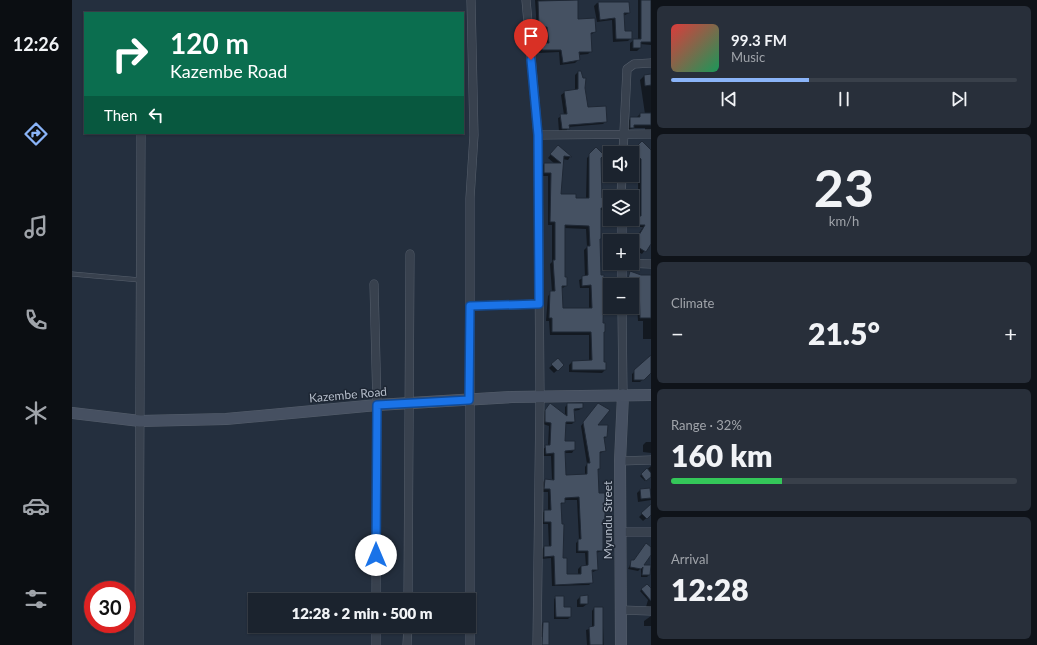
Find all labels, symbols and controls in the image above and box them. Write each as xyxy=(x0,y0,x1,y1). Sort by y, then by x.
pin xyxy=(514,19,548,60)
icon: arrive xyxy=(520,25,542,47)
text: 120 m xyxy=(170,26,249,60)
icon: right xyxy=(104,28,156,80)
text: 99.3 FM xyxy=(731,31,787,49)
text: 12:26 xyxy=(13,33,59,55)
text: Music xyxy=(731,49,765,65)
text: Kazembe Road xyxy=(170,60,287,82)
icon: previous xyxy=(718,88,740,110)
icon: pause xyxy=(833,88,855,110)
icon: next xyxy=(948,88,970,110)
icon: left xyxy=(145,104,167,126)
text: Then xyxy=(104,106,137,124)
icon: directions xyxy=(22,120,50,148)
map controls xyxy=(603,146,639,314)
button: sound xyxy=(603,146,639,182)
text: 23 xyxy=(814,156,874,218)
button: layers xyxy=(603,190,639,226)
icon: music xyxy=(22,213,50,241)
text: km/h xyxy=(829,213,859,229)
button: + xyxy=(603,234,639,270)
button: − xyxy=(603,278,639,314)
text: Climate xyxy=(671,295,714,311)
icon: phone xyxy=(22,306,50,334)
text: 21.5° xyxy=(808,315,880,351)
text: − xyxy=(671,320,684,347)
text: + xyxy=(1004,320,1017,347)
street label: Kazembe Road xyxy=(308,384,388,405)
icon: climate xyxy=(22,399,50,427)
text: Range · 32% xyxy=(671,417,742,433)
text: 160 km xyxy=(671,437,772,473)
street label: Myundu Street xyxy=(600,480,615,559)
icon: car xyxy=(22,492,50,520)
position arrow xyxy=(355,534,397,576)
text: Arrival xyxy=(671,551,708,567)
text: 12:28 xyxy=(671,571,749,607)
speed limit sign: 30 xyxy=(84,581,136,633)
icon: filters xyxy=(22,585,50,613)
text: 12:28 · 2 min · 500 m xyxy=(291,604,433,622)

